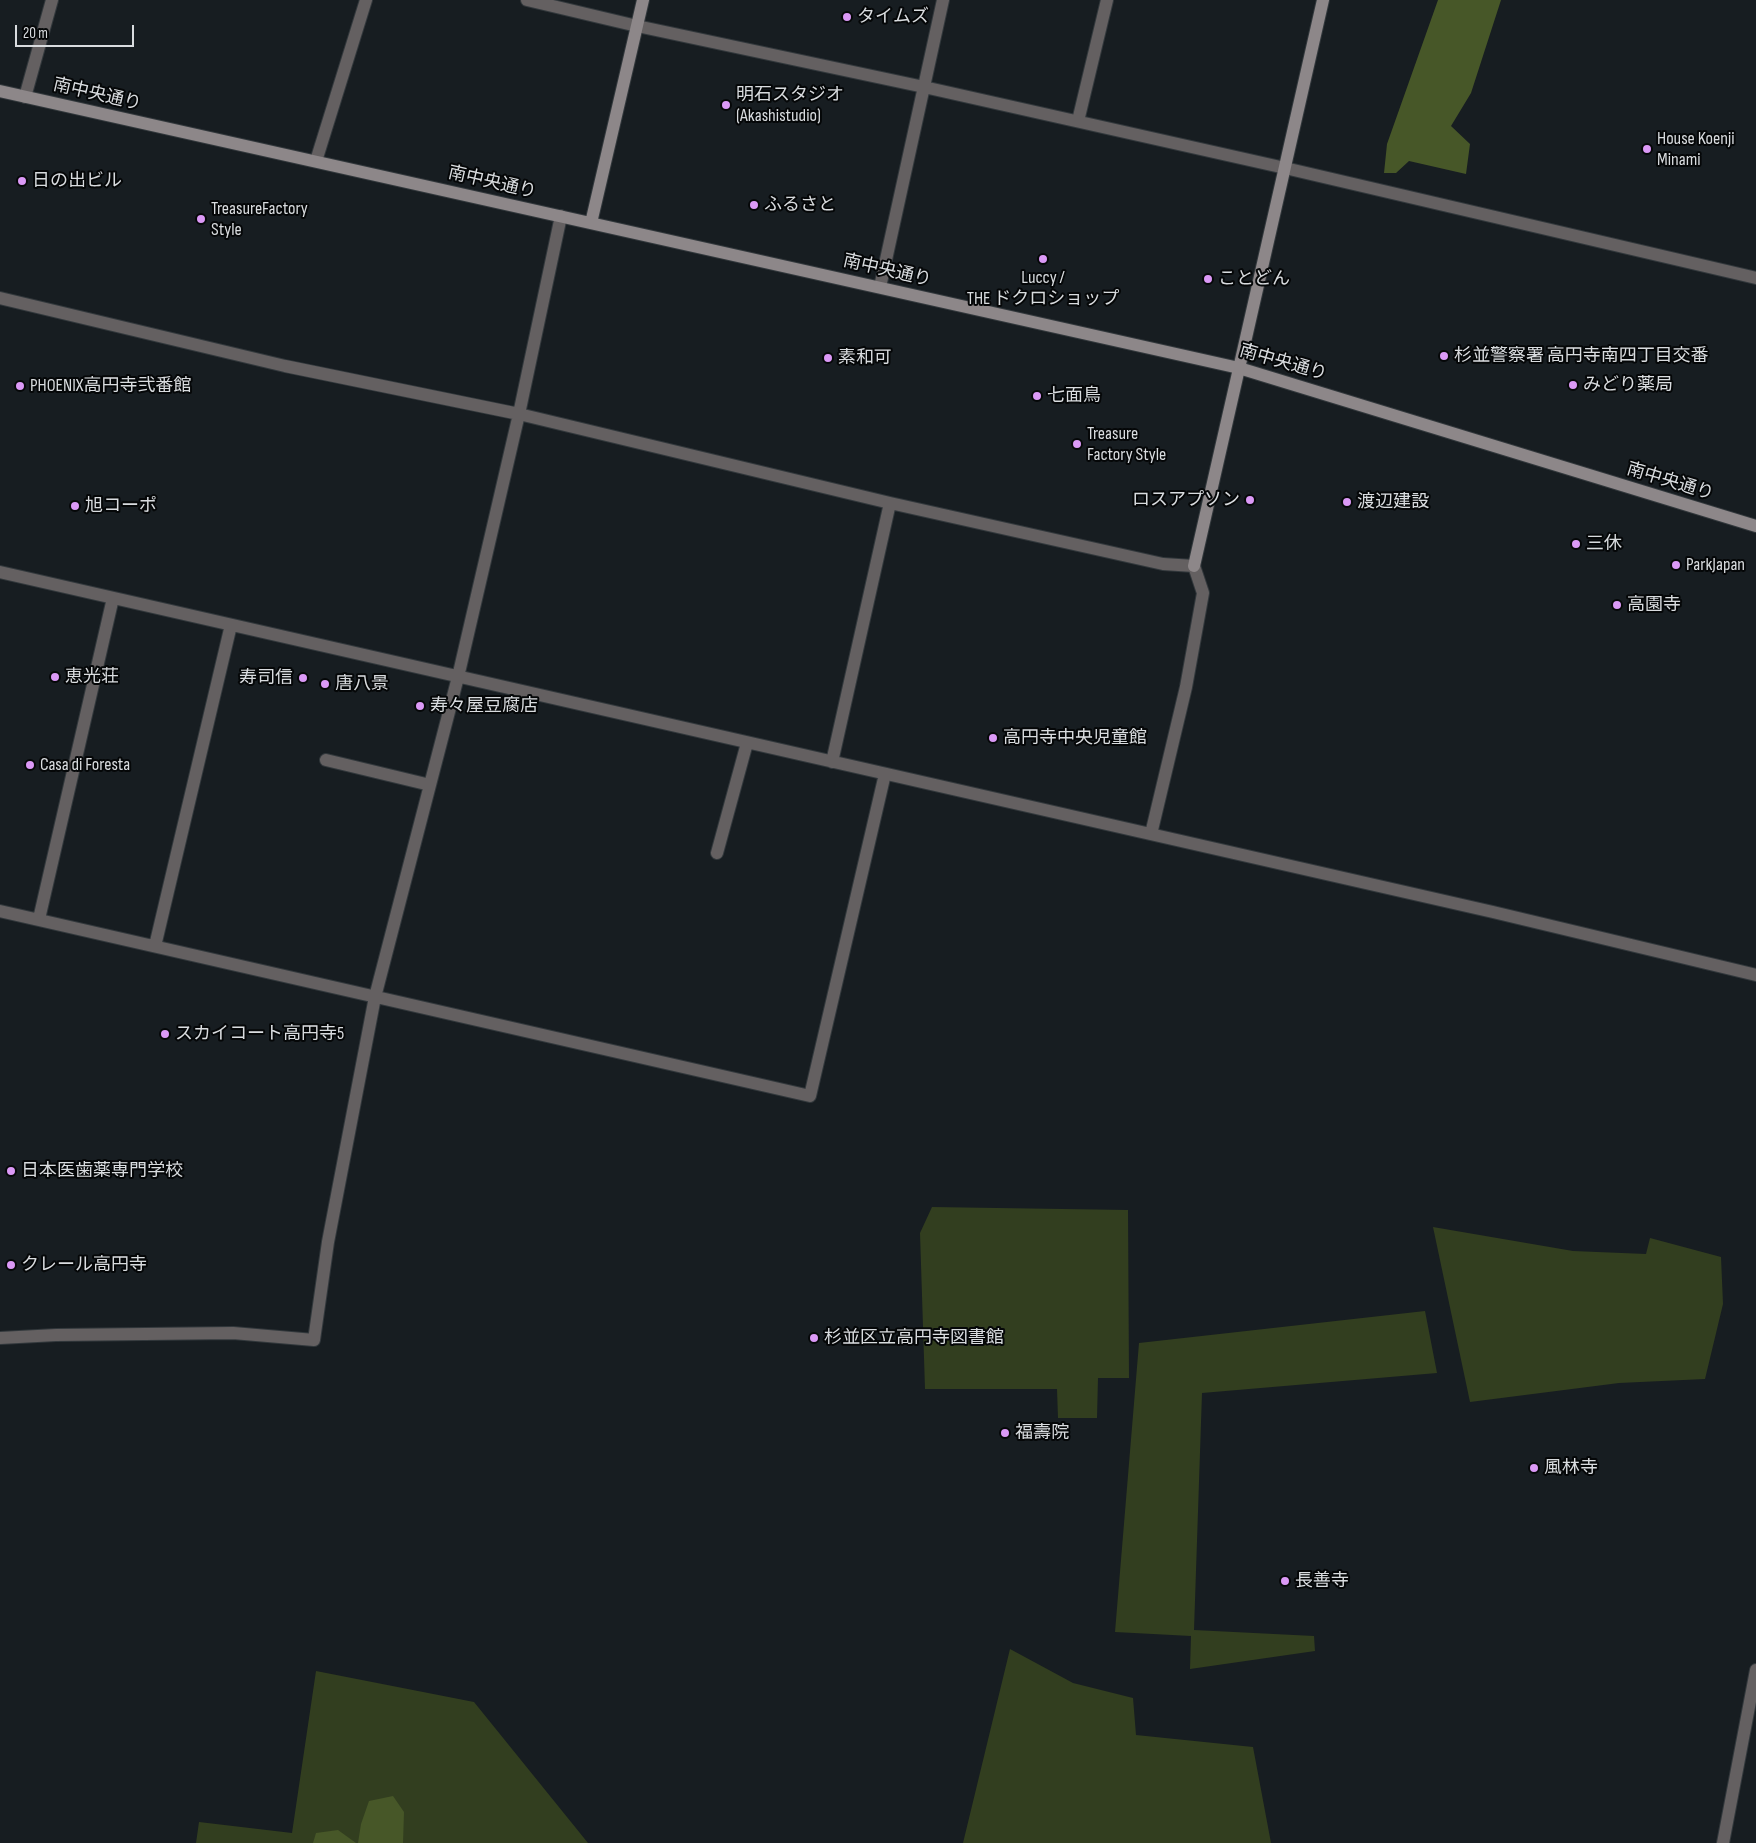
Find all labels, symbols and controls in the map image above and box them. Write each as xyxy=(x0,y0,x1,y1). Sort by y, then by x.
place label: タイムズ xyxy=(857,6,929,28)
marker: タイムズ xyxy=(841,11,853,23)
scale bar xyxy=(18,15,136,47)
text: 20 m xyxy=(23,24,48,43)
street label: 南中央通り xyxy=(51,74,143,116)
place label: 明石スタジオ (Akashistudio) xyxy=(736,84,844,126)
marker: 明石スタジオ (Akashistudio) xyxy=(720,99,732,111)
place label: House Koenji Minami xyxy=(1657,128,1735,170)
marker: House Koenji Minami xyxy=(1641,143,1653,155)
street label: 南中央通り xyxy=(446,162,538,204)
place label: 日の出ビル xyxy=(32,170,122,192)
marker: 日の出ビル xyxy=(16,175,28,187)
place label: ふるさと xyxy=(764,194,836,216)
place label: TreasureFactory Style xyxy=(211,198,308,240)
marker: ふるさと xyxy=(748,199,760,211)
marker: TreasureFactory Style xyxy=(195,213,207,225)
street label: 南中央通り xyxy=(841,250,933,292)
marker: Luccy / THE ドクロショップ xyxy=(1037,253,1049,265)
place label: Luccy / THE ドクロショップ xyxy=(967,267,1119,310)
place label: ことどん xyxy=(1218,268,1290,290)
marker: ことどん xyxy=(1202,273,1214,285)
street label: 南中央通り xyxy=(1237,340,1329,386)
place label: 杉並警察署 高円寺南四丁目交番 xyxy=(1454,345,1709,367)
place label: 素和可 xyxy=(838,347,892,369)
marker: 杉並警察署 高円寺南四丁目交番 xyxy=(1438,350,1450,362)
marker: 素和可 xyxy=(822,352,834,364)
place label: みどり薬局 xyxy=(1583,374,1673,396)
place label: PHOENIX高円寺弐番館 xyxy=(30,375,191,397)
marker: みどり薬局 xyxy=(1567,379,1579,391)
marker: PHOENIX高円寺弐番館 xyxy=(14,380,26,392)
place label: 七面鳥 xyxy=(1047,385,1101,407)
marker: 七面鳥 xyxy=(1031,390,1043,402)
place label: Treasure Factory Style xyxy=(1087,423,1166,466)
marker: Treasure Factory Style xyxy=(1071,438,1083,450)
street label: 南中央通り xyxy=(1624,459,1716,505)
place label: ロスアプソン xyxy=(1132,489,1240,511)
place label: 渡辺建設 xyxy=(1357,491,1429,513)
marker: ロスアプソン xyxy=(1244,494,1256,506)
place label: 旭コーポ xyxy=(85,495,157,517)
marker: 渡辺建設 xyxy=(1341,496,1353,508)
marker: 旭コーポ xyxy=(69,500,81,512)
place label: 三休 xyxy=(1586,533,1622,555)
marker: 三休 xyxy=(1570,538,1582,550)
place label: ParkJapan xyxy=(1686,554,1745,576)
marker: ParkJapan xyxy=(1670,559,1682,571)
place label: 高園寺 xyxy=(1627,594,1681,616)
marker: 高園寺 xyxy=(1611,599,1623,611)
place label: 恵光荘 xyxy=(65,666,119,688)
place label: 寿司信 xyxy=(239,667,293,689)
marker: 恵光荘 xyxy=(49,671,61,683)
marker: 寿司信 xyxy=(297,672,309,684)
place label: 唐八景 xyxy=(335,673,389,695)
marker: 唐八景 xyxy=(319,678,331,690)
place label: 寿々屋豆腐店 xyxy=(430,695,538,717)
marker: 寿々屋豆腐店 xyxy=(414,700,426,712)
place label: 高円寺中央児童館 xyxy=(1003,727,1147,749)
marker: 高円寺中央児童館 xyxy=(987,732,999,744)
place label: Casa di Foresta xyxy=(40,754,130,776)
marker: Casa di Foresta xyxy=(24,759,36,771)
place label: スカイコート高円寺5 xyxy=(175,1023,344,1045)
marker: スカイコート高円寺5 xyxy=(159,1028,171,1040)
place label: 日本医歯薬専門学校 xyxy=(21,1160,183,1182)
marker: 日本医歯薬専門学校 xyxy=(5,1165,17,1177)
place label: クレール高円寺 xyxy=(21,1254,147,1276)
marker: クレール高円寺 xyxy=(5,1259,17,1271)
place label: 杉並区立高円寺図書館 xyxy=(824,1327,1004,1349)
marker: 杉並区立高円寺図書館 xyxy=(808,1332,820,1344)
place label: 福壽院 xyxy=(1015,1422,1069,1444)
marker: 福壽院 xyxy=(999,1427,1011,1439)
place label: 風林寺 xyxy=(1544,1457,1598,1479)
marker: 風林寺 xyxy=(1528,1462,1540,1474)
place label: 長善寺 xyxy=(1295,1570,1349,1592)
marker: 長善寺 xyxy=(1279,1575,1291,1587)

